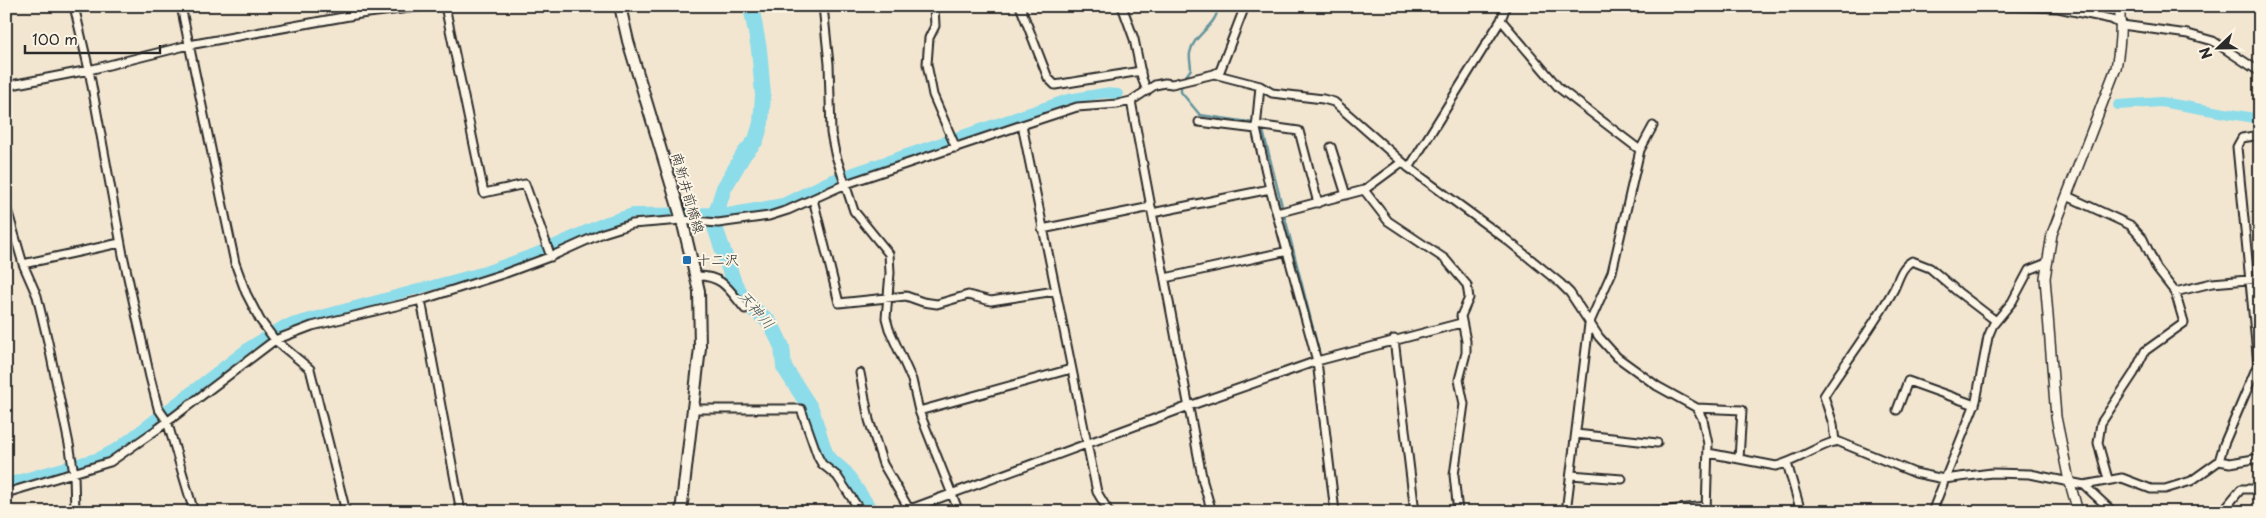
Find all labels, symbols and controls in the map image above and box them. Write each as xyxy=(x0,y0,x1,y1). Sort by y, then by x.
scale bar xyxy=(25,22,160,54)
north arrow xyxy=(2194,22,2244,72)
text: 100 m xyxy=(32,27,78,50)
text: N xyxy=(2194,44,2217,62)
street label: 南新井前橋線 xyxy=(667,150,710,236)
place label: 十二沢 xyxy=(697,249,739,270)
marker: 十二沢 xyxy=(681,254,693,266)
water label: 天神川 xyxy=(734,284,781,334)

